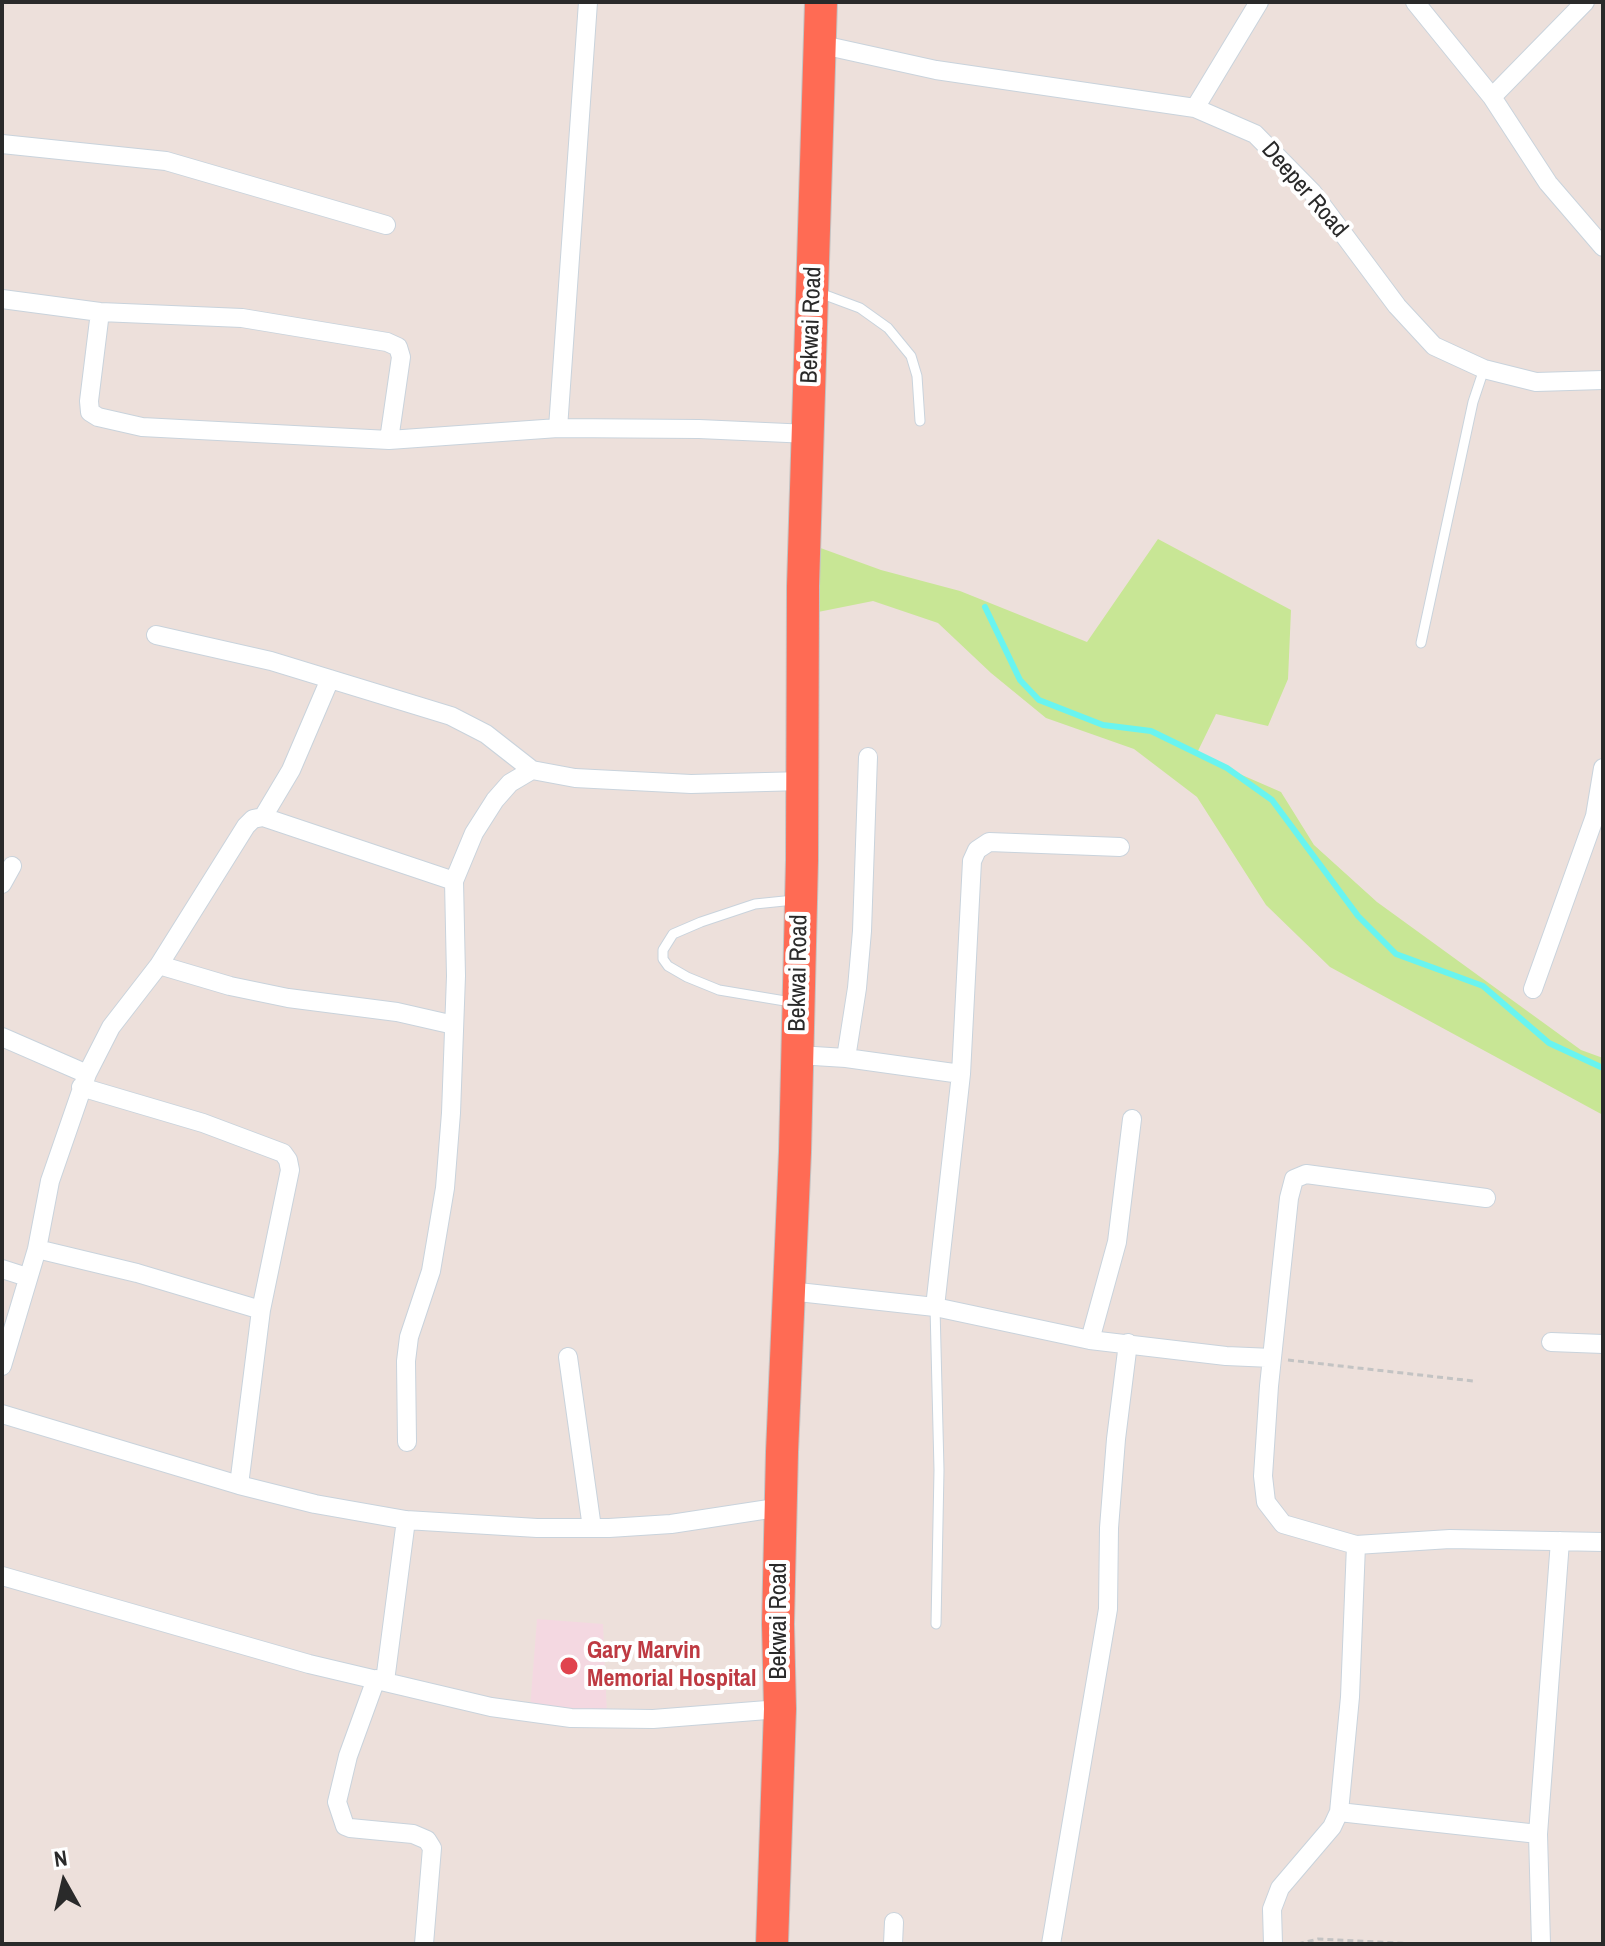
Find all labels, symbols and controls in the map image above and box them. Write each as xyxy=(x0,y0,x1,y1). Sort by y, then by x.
street label: Deeper Road xyxy=(1255,136,1353,244)
street label: Bekwai Road xyxy=(796,266,828,384)
street label: Bekwai Road xyxy=(784,914,814,1032)
street label: Bekwai Road xyxy=(766,1562,794,1680)
place label: Gary Marvin Memorial Hospital xyxy=(587,1638,757,1694)
marker: Gary Marvin Memorial Hospital xyxy=(558,1655,580,1677)
north arrow xyxy=(24,1842,104,1922)
text: N xyxy=(52,1842,69,1874)

